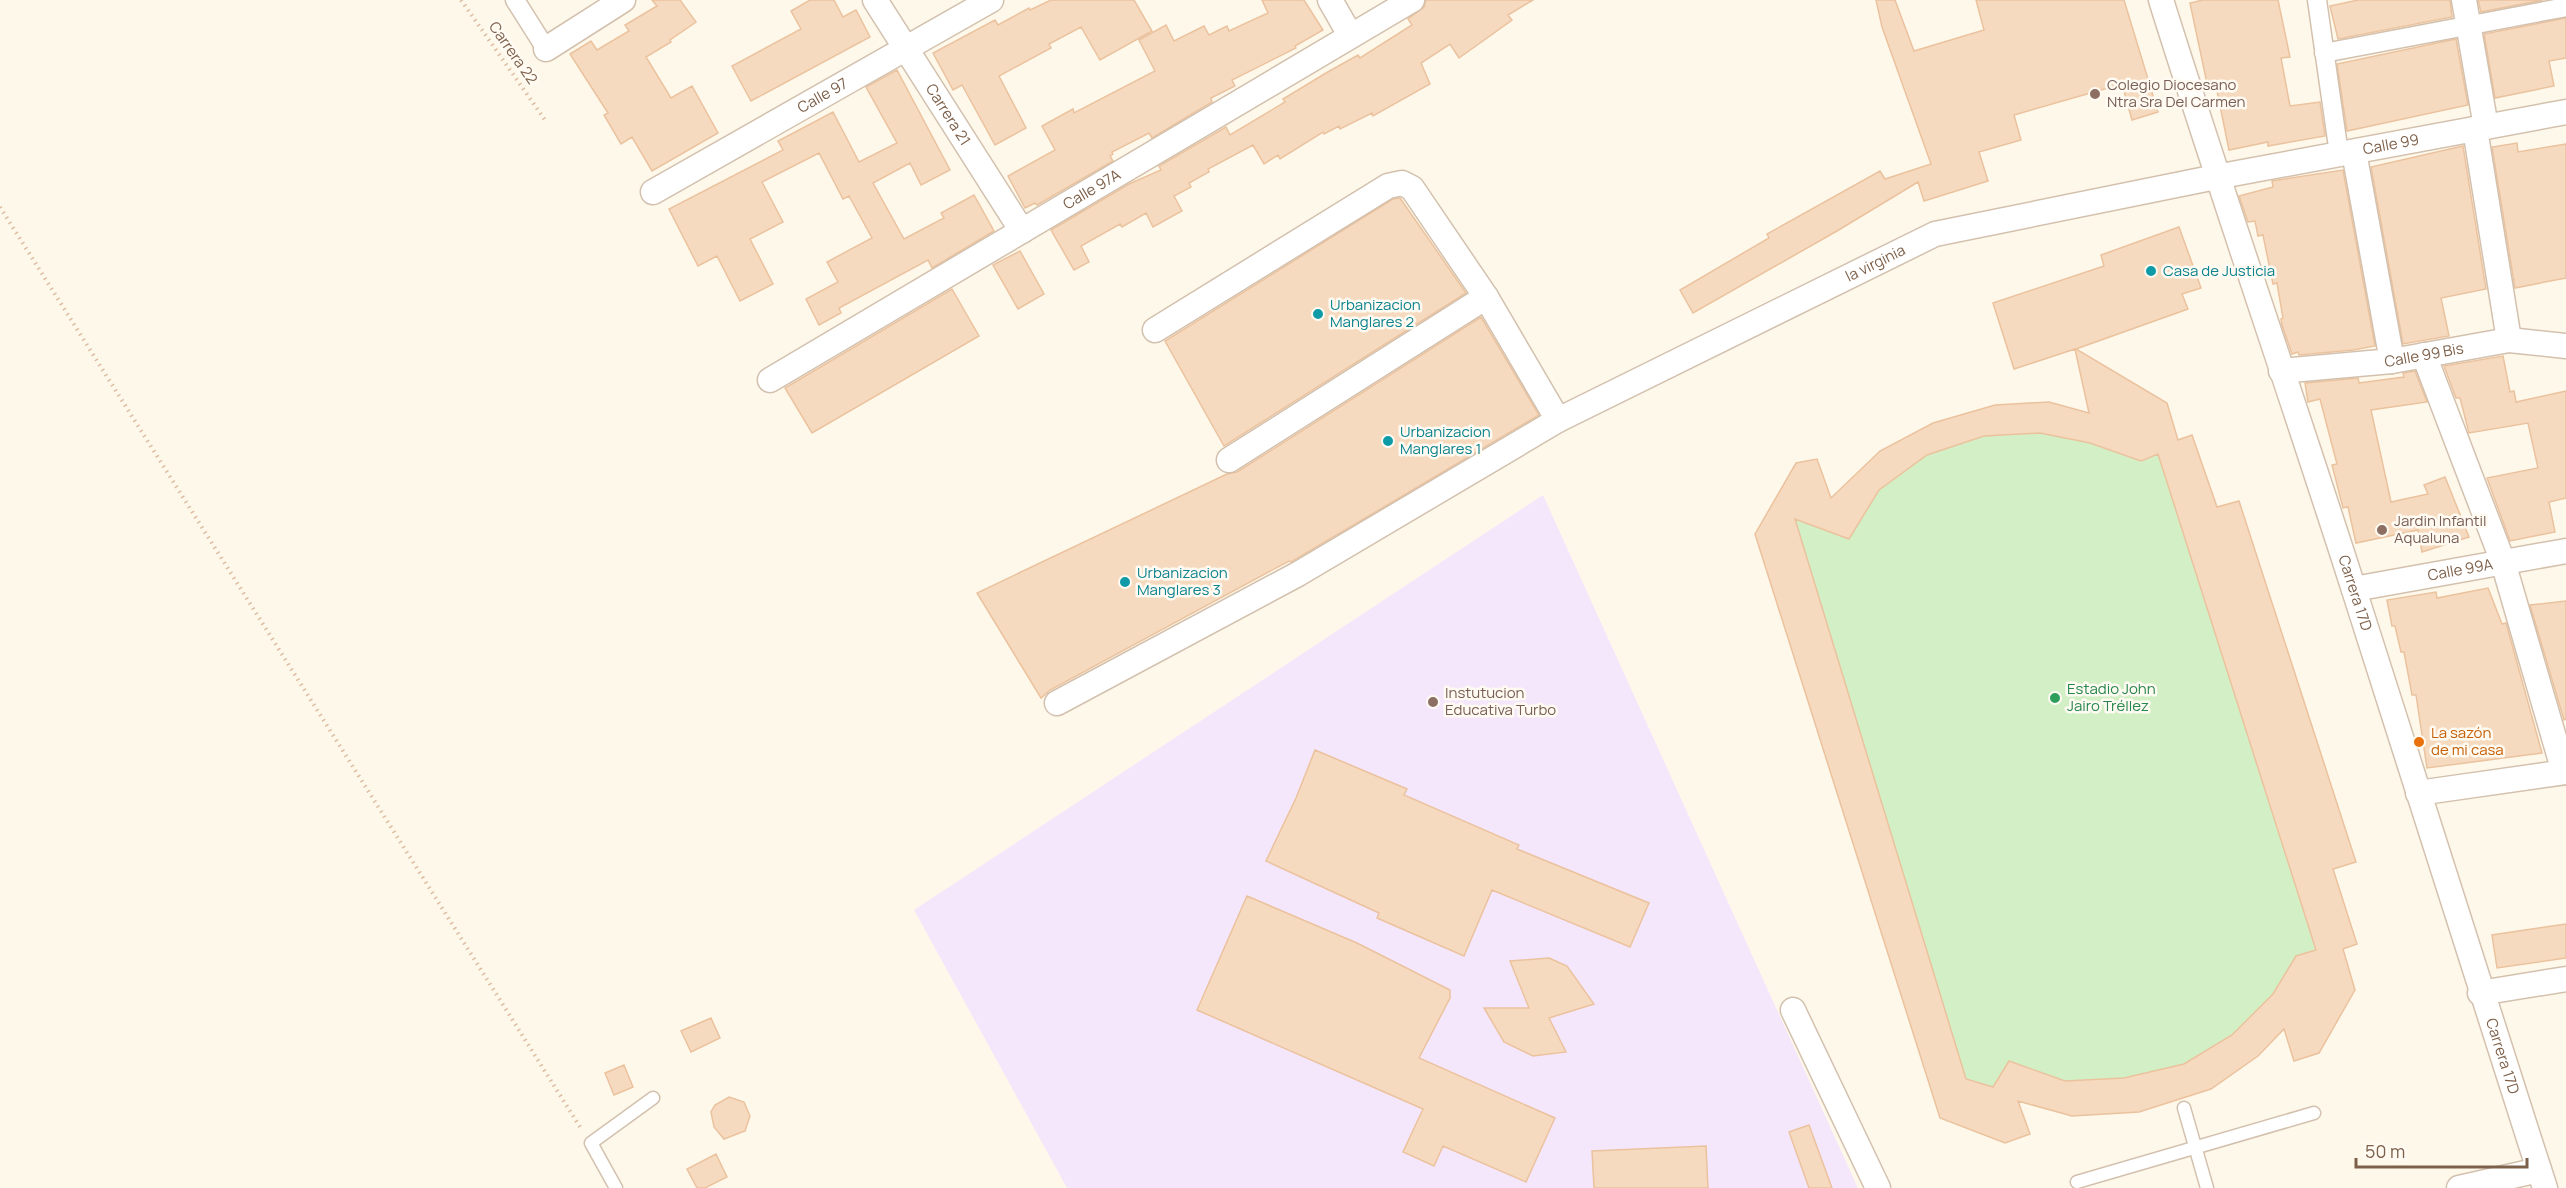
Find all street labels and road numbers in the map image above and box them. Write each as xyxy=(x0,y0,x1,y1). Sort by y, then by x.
street label: Carrera 22 xyxy=(484,17,543,88)
street label: Calle 97 xyxy=(793,73,851,118)
street label: Carrera 21 xyxy=(921,80,976,149)
street label: Calle 99 xyxy=(2361,129,2421,160)
street label: Calle 97A xyxy=(1059,164,1125,214)
street label: la virginia xyxy=(1842,239,1909,287)
street label: Calle 99 Bis xyxy=(2384,337,2465,372)
street label: Carrera 17D xyxy=(2333,552,2377,633)
street label: Calle 99A xyxy=(2426,553,2495,586)
street label: Carrera 17D xyxy=(2481,1015,2525,1097)

